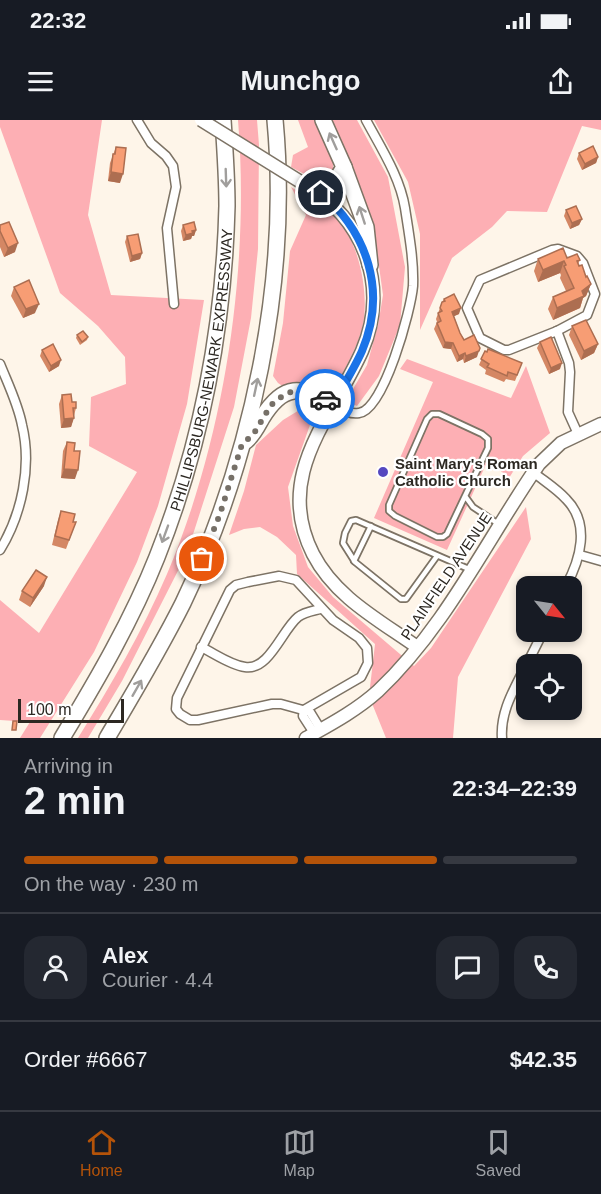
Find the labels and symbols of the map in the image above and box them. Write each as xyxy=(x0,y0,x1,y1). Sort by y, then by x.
one-way arrow xyxy=(326,132,338,150)
pin xyxy=(295,167,346,218)
one-way arrow xyxy=(220,168,232,188)
one-way arrow xyxy=(355,206,366,225)
street label: PHILLIPSBURG-NEWARK EXPRESSWAY xyxy=(166,228,235,513)
courier xyxy=(295,369,355,429)
one-way arrow xyxy=(251,378,262,397)
place label: Saint Mary's Roman Catholic Church xyxy=(395,455,538,489)
marker: Saint Mary's Roman Catholic Church xyxy=(376,465,390,479)
street label: PLAINFIELD AVENUE xyxy=(397,509,495,643)
one-way arrow xyxy=(159,524,170,543)
pin xyxy=(176,533,227,584)
north arrow xyxy=(516,576,582,642)
one-way arrow xyxy=(131,680,143,697)
scale bar xyxy=(18,696,124,724)

